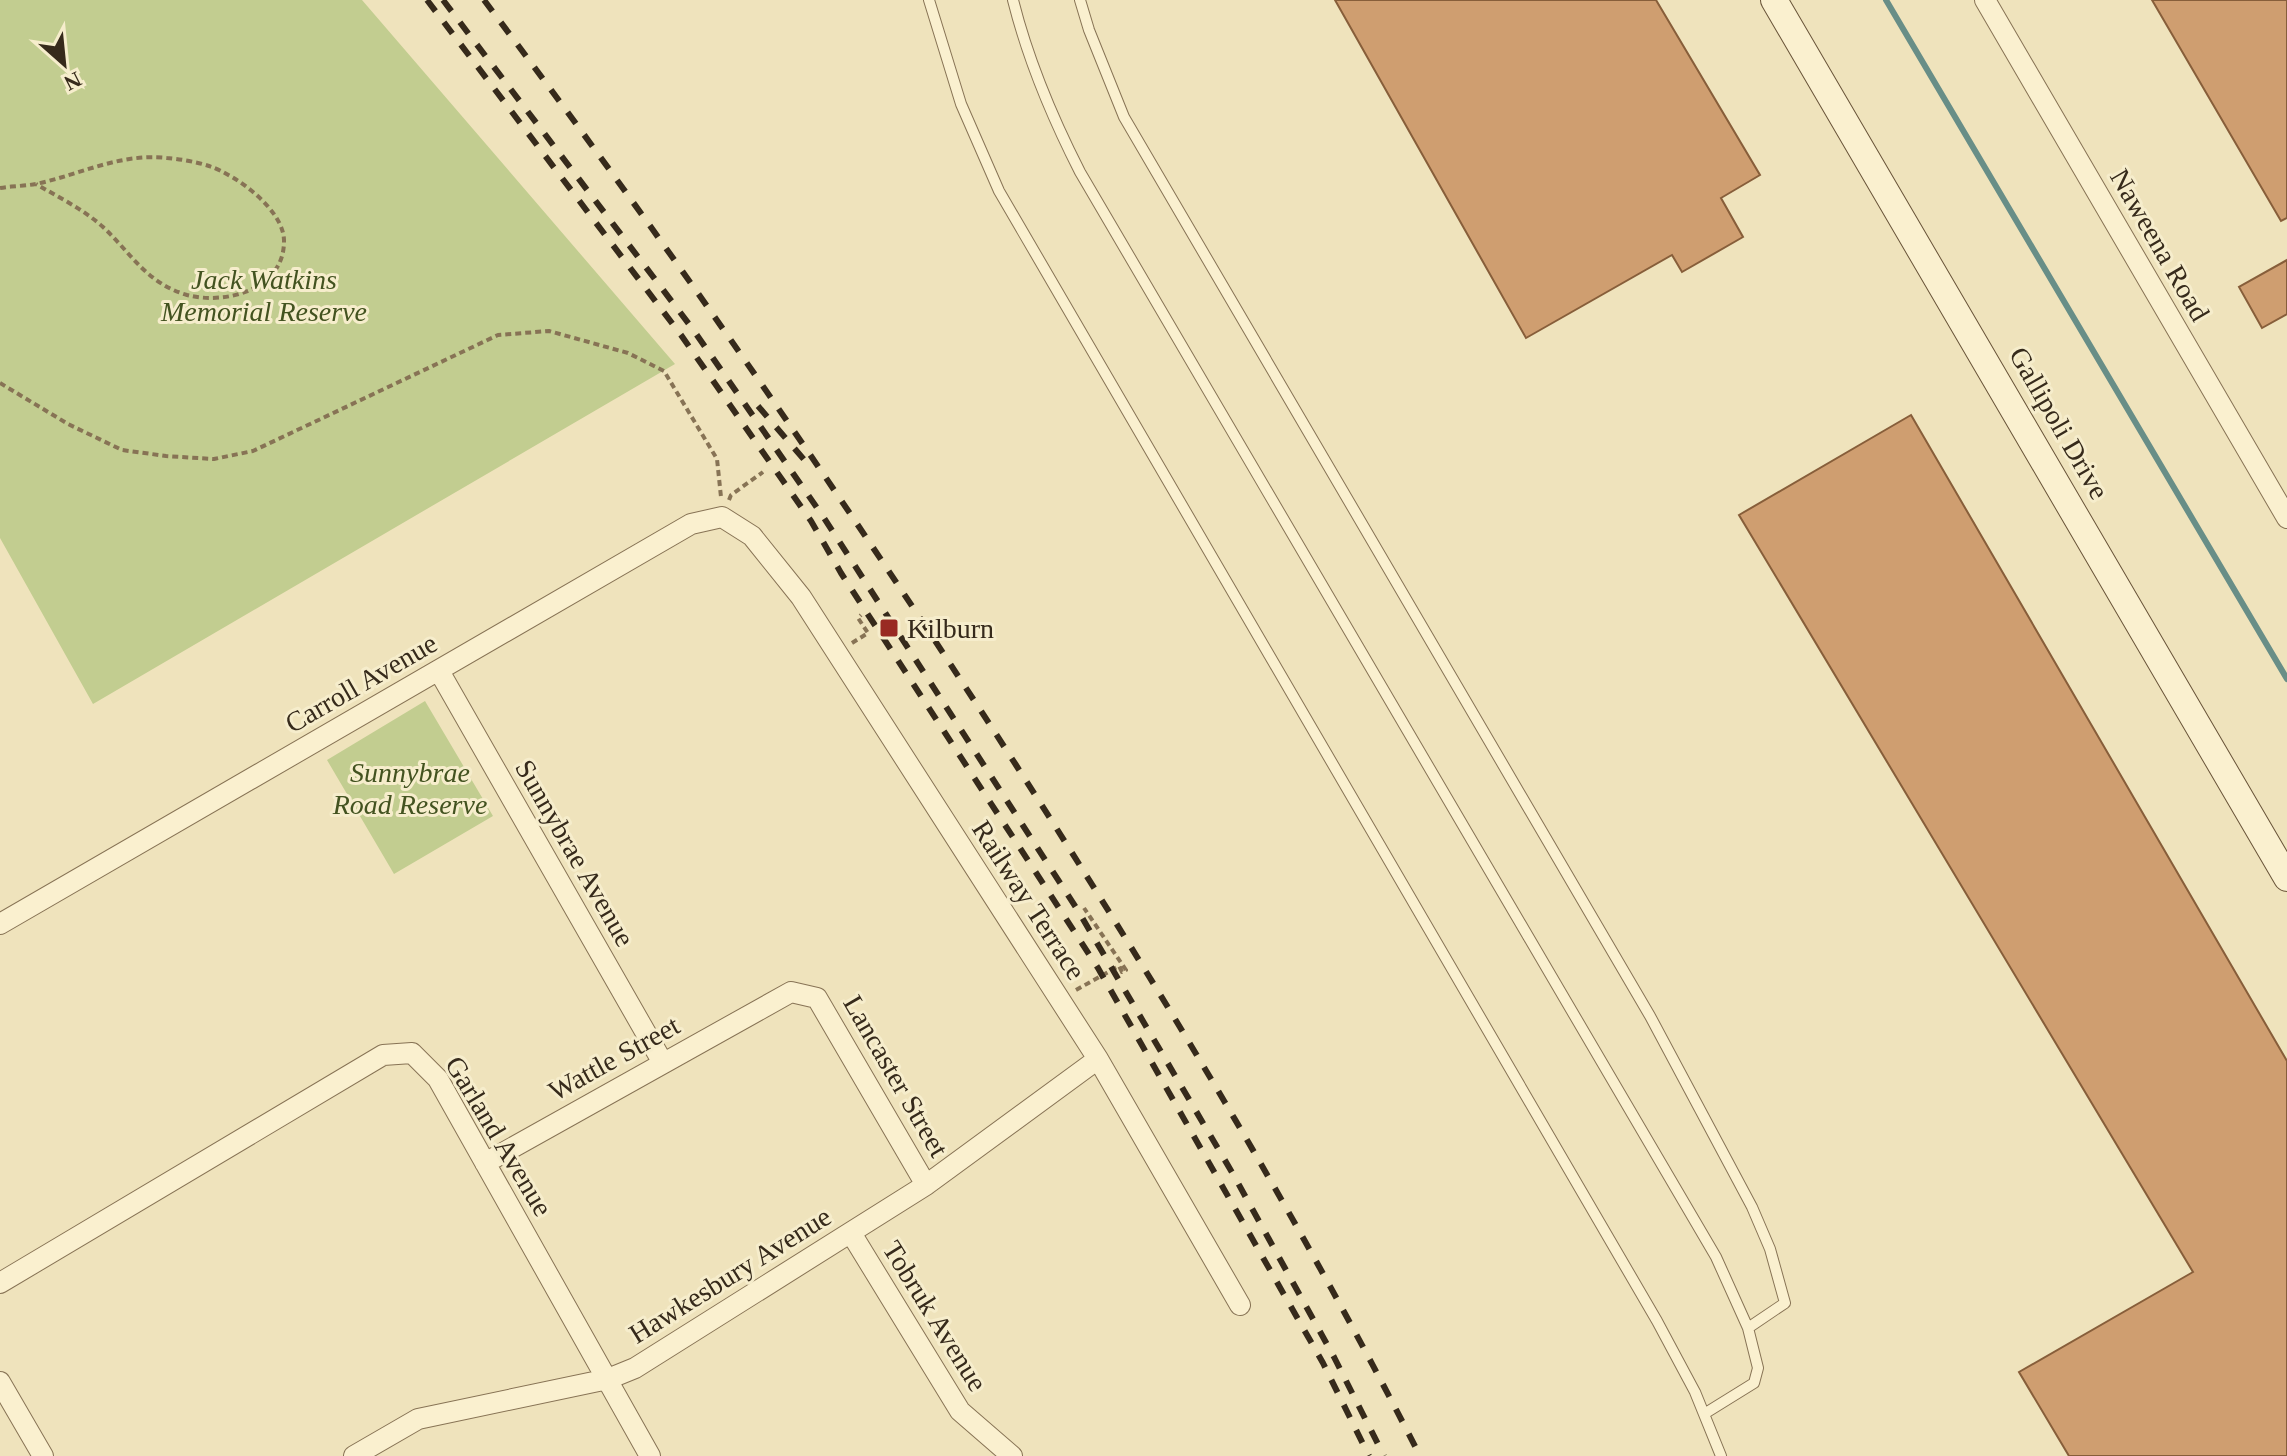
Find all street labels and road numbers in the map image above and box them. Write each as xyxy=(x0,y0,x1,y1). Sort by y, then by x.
street label: Naweena Road xyxy=(2104,164,2216,326)
street label: Gallipoli Drive xyxy=(2003,342,2115,504)
street label: Carroll Avenue xyxy=(280,627,442,739)
street label: Sunnybrae Avenue xyxy=(509,754,641,952)
street label: Railway Terrace xyxy=(966,815,1092,985)
street label: Lancaster Street xyxy=(837,990,955,1162)
street label: Wattle Street xyxy=(543,1009,685,1107)
street label: Garland Avenue xyxy=(439,1051,559,1221)
street label: Hawkesbury Avenue xyxy=(623,1200,837,1350)
street label: Tobruk Avenue xyxy=(877,1235,993,1397)

